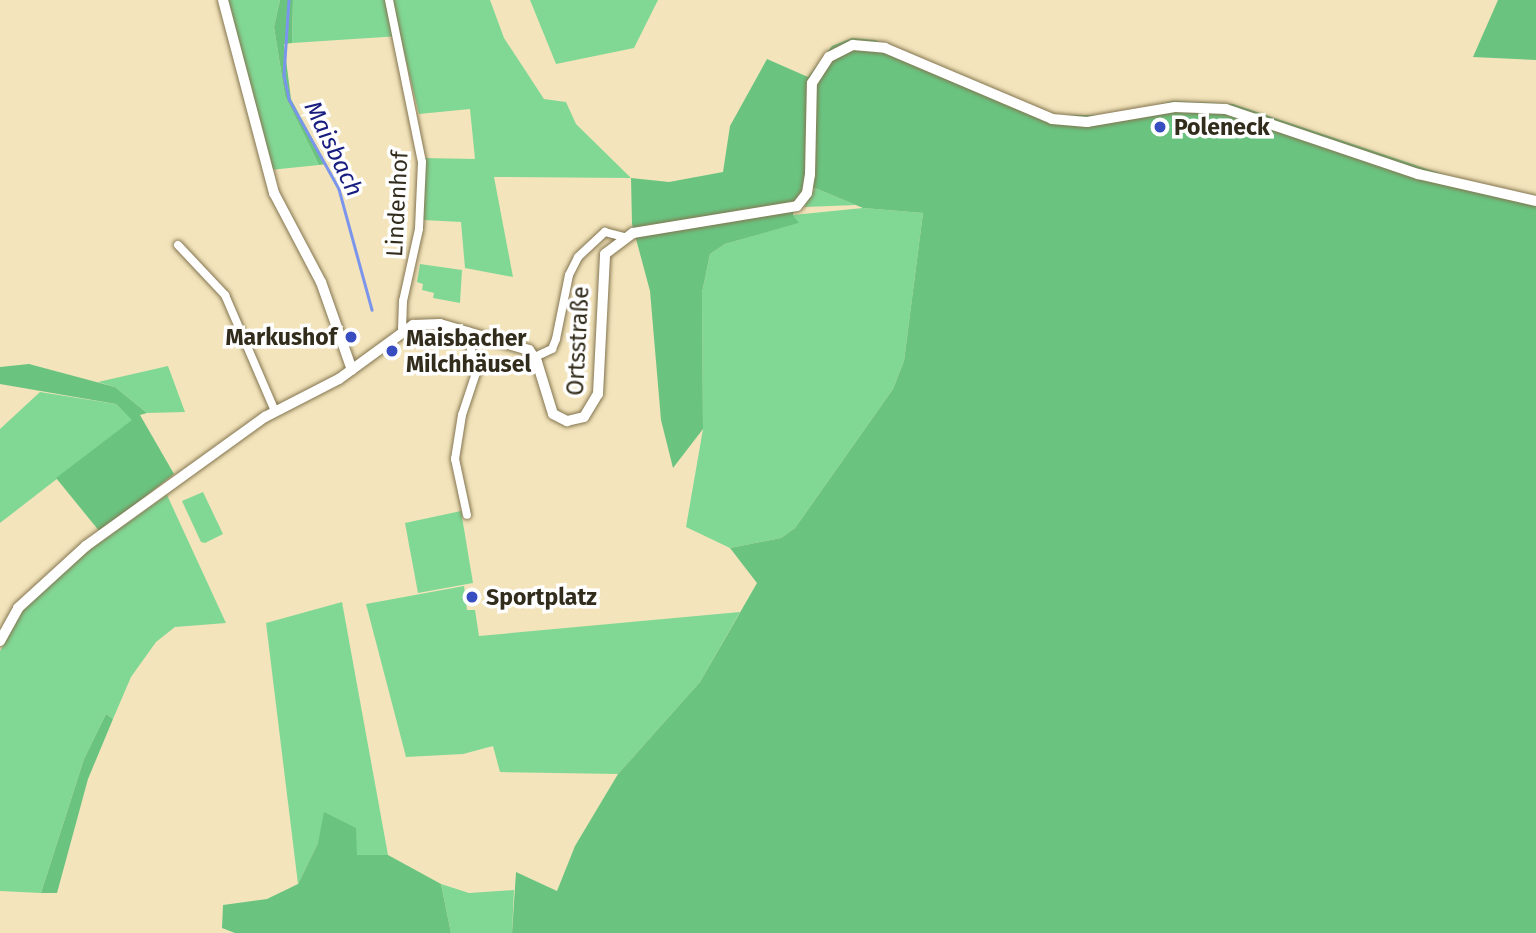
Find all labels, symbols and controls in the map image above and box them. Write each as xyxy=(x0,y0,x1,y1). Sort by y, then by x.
water label: Maisbach xyxy=(298,97,368,201)
place label: Poleneck xyxy=(1174,113,1270,141)
marker: Poleneck xyxy=(1152,119,1168,135)
street label: Lindenhof xyxy=(380,150,414,258)
street label: Ortsstraße xyxy=(561,286,595,396)
place label: Markushof xyxy=(225,323,337,351)
place label: Maisbacher Milchhäusel xyxy=(406,324,531,378)
marker: Markushof xyxy=(343,329,359,345)
marker: Maisbacher Milchhäusel xyxy=(384,343,400,359)
place label: Sportplatz xyxy=(486,583,597,611)
marker: Sportplatz xyxy=(464,589,480,605)

